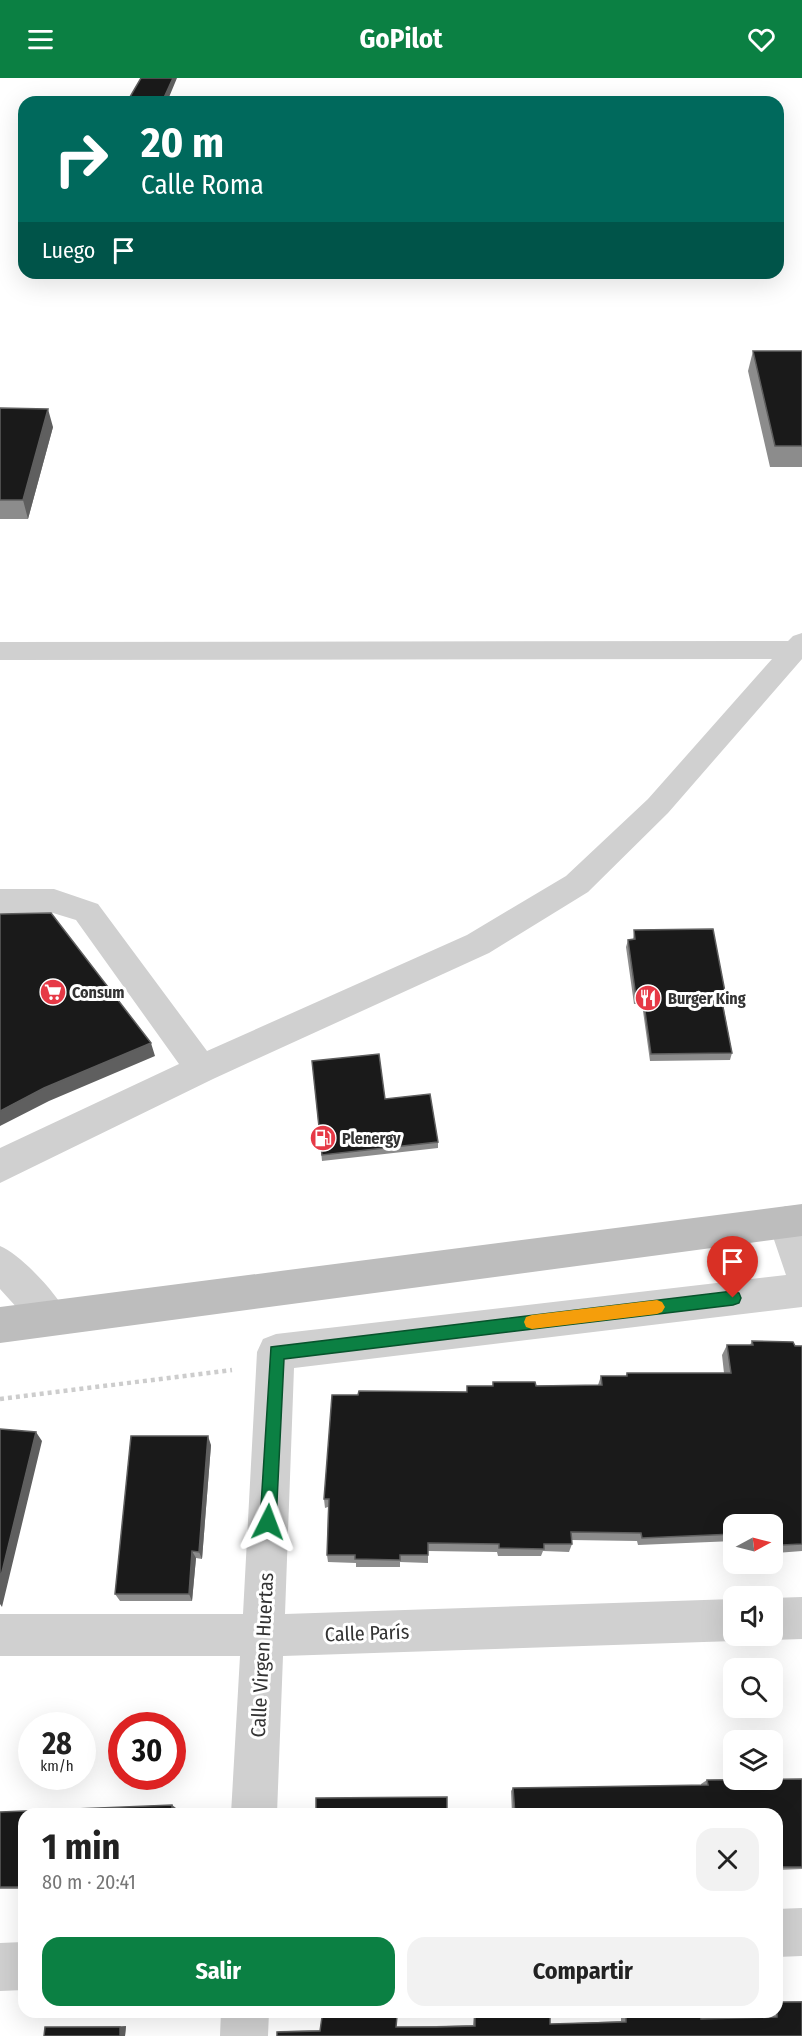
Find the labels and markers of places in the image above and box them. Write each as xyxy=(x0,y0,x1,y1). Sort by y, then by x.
supermarket icon: Consum xyxy=(38,977,68,1007)
place label: Consum xyxy=(72,983,125,1002)
restaurant icon: Burger King xyxy=(633,983,663,1013)
place label: Burger King xyxy=(668,989,746,1008)
fuel station icon: Plenergy xyxy=(308,1123,338,1153)
place label: Plenergy xyxy=(342,1129,401,1148)
pin xyxy=(707,1236,758,1298)

